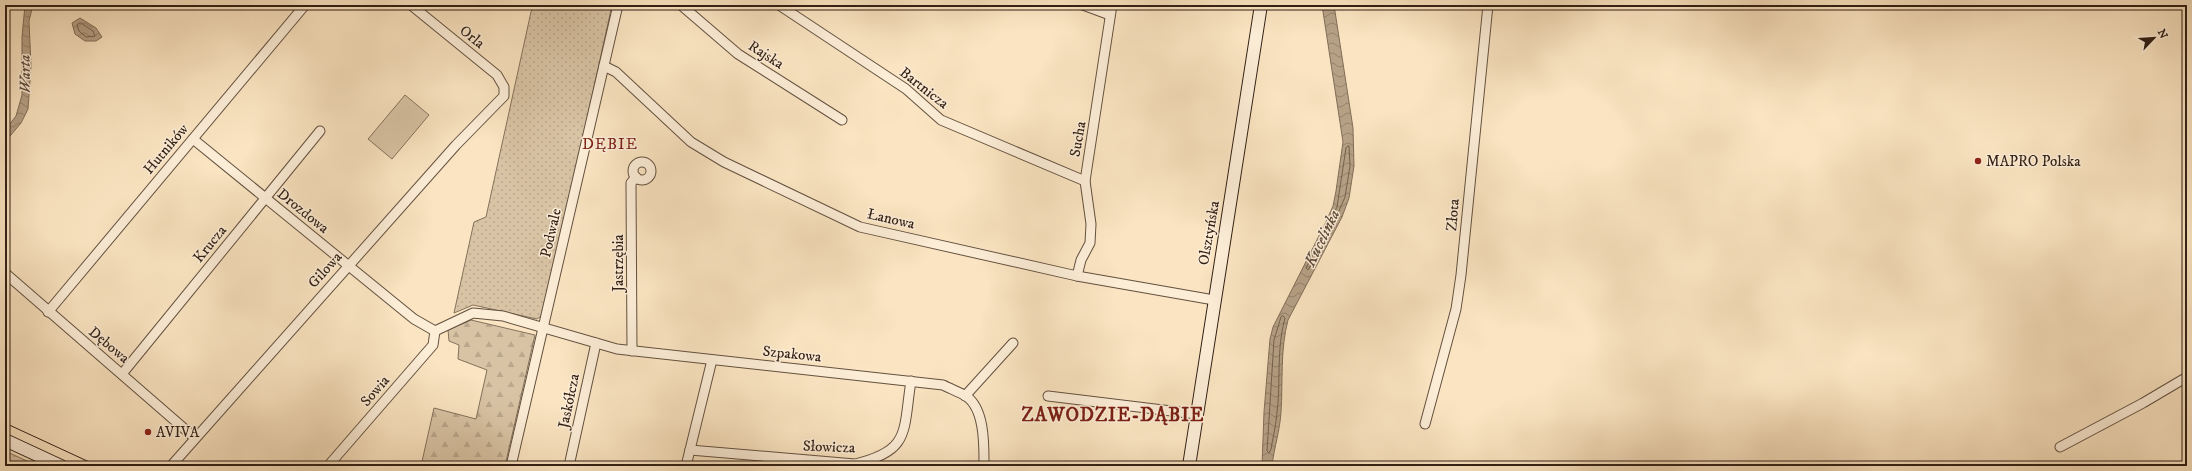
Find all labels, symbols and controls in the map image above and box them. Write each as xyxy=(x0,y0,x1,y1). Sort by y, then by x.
north arrow xyxy=(2134,18,2174,58)
street label: Orla xyxy=(456,21,489,53)
text: N xyxy=(2154,27,2170,41)
street label: Rajska xyxy=(745,36,788,74)
water label: Warta xyxy=(15,55,35,93)
street label: Bartnicza xyxy=(896,63,953,114)
street label: Hutników xyxy=(139,119,193,178)
street label: Sucha xyxy=(1066,119,1091,158)
district label: DĘBIE xyxy=(582,134,638,154)
place label: MAPRO Polska xyxy=(1986,152,2081,171)
marker: MAPRO Polska xyxy=(1973,156,1983,166)
street label: Drozdowa xyxy=(273,184,333,238)
street label: Złota xyxy=(1442,197,1464,232)
street label: Olsztyńska xyxy=(1194,199,1224,267)
street label: Łanowa xyxy=(865,204,917,234)
water label: Kucelinka xyxy=(1299,206,1344,270)
street label: Podwale xyxy=(536,207,566,259)
street label: Krucza xyxy=(189,221,231,267)
street label: Jastrzębia xyxy=(609,234,628,294)
street label: Gilowa xyxy=(304,248,347,292)
street label: Dębowa xyxy=(85,322,134,368)
street label: Szpakowa xyxy=(762,341,823,367)
street label: Sowia xyxy=(356,371,394,410)
street label: Jaskółcza xyxy=(554,371,584,432)
district label: ZAWODZIE-DĄBIE xyxy=(1022,404,1204,427)
place label: AVIVA xyxy=(156,423,200,442)
marker: AVIVA xyxy=(143,427,153,437)
street label: Słowicza xyxy=(802,437,856,457)

